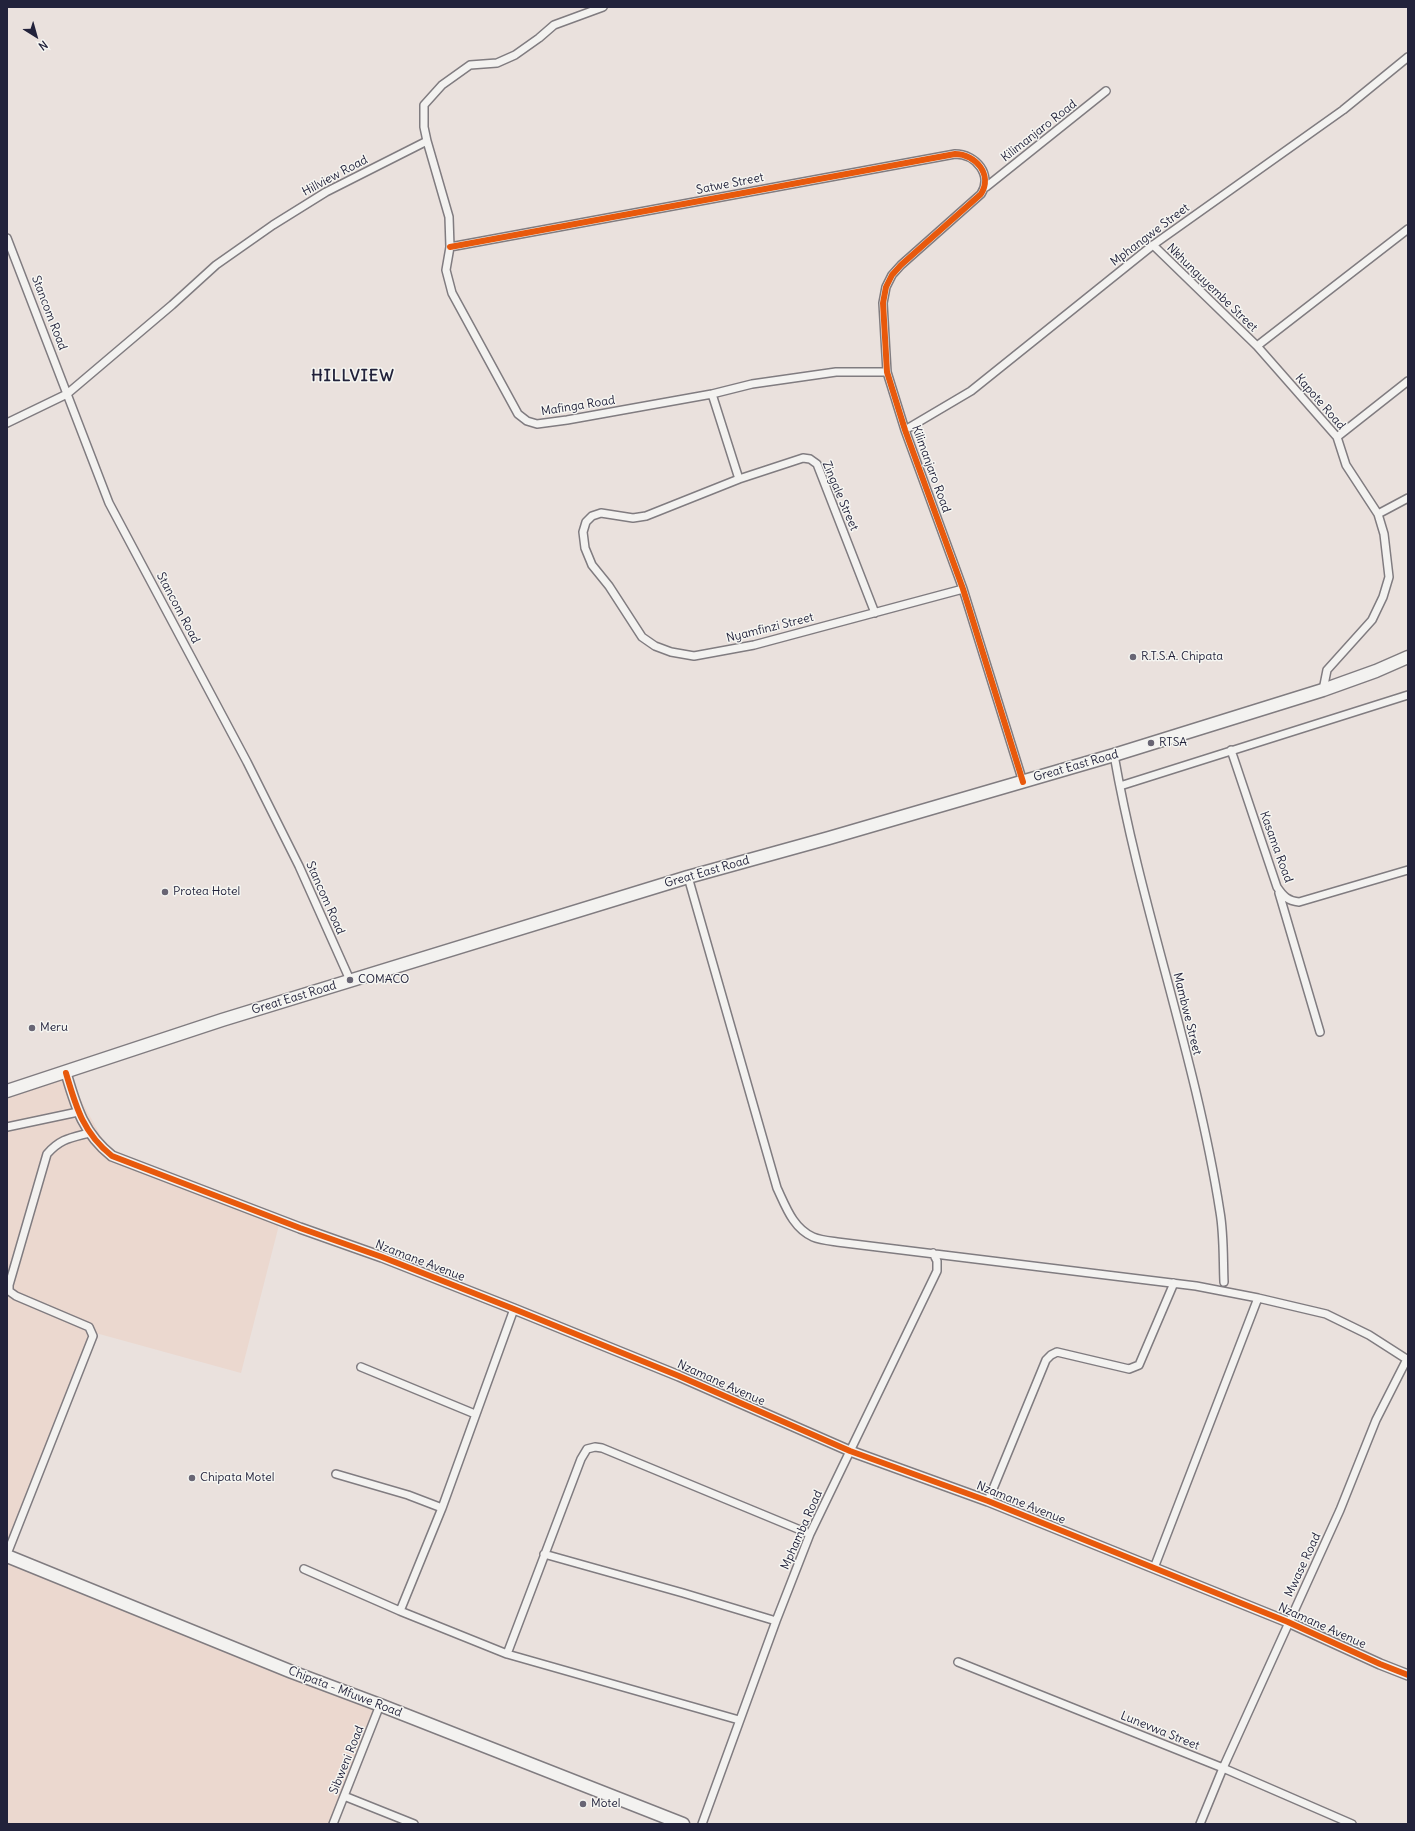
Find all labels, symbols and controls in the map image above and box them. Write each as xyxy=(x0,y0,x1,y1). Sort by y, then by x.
north arrow xyxy=(16,16,56,56)
text: N xyxy=(36,38,50,53)
street label: Kilimanjaro Road xyxy=(998,97,1080,165)
street label: Hillview Road xyxy=(300,153,370,199)
street label: Satwe Street xyxy=(695,170,765,198)
street label: Mphangwe Street xyxy=(1108,201,1192,269)
street label: Nkhunguyembe Street xyxy=(1164,241,1260,335)
street label: Stancom Road xyxy=(28,274,70,352)
district label: HILLVIEW xyxy=(311,366,395,386)
street label: Kapote Road xyxy=(1292,371,1348,433)
street label: Mafinga Road xyxy=(540,393,616,419)
street label: Kilimanjaro Road xyxy=(909,423,953,515)
street label: Zingale Street xyxy=(819,459,861,533)
street label: Stancom Road xyxy=(153,570,203,646)
street label: Nyamfinzi Street xyxy=(725,610,815,646)
place label: R.T.S.A. Chipata xyxy=(1141,650,1223,664)
marker: R.T.S.A. Chipata xyxy=(1128,652,1138,662)
place label: RTSA xyxy=(1159,736,1187,750)
marker: RTSA xyxy=(1146,738,1156,748)
street label: Great East Road xyxy=(1032,747,1120,785)
street label: Kasama Road xyxy=(1256,809,1296,885)
street label: Great East Road xyxy=(663,853,751,891)
street label: Stancom Road xyxy=(302,859,348,937)
place label: Protea Hotel xyxy=(173,885,240,899)
marker: Protea Hotel xyxy=(160,887,170,897)
street label: Mambwe Street xyxy=(1170,971,1204,1057)
place label: COMACO xyxy=(358,973,409,987)
marker: COMACO xyxy=(345,975,355,985)
street label: Great East Road xyxy=(250,978,338,1018)
place label: Meru xyxy=(40,1021,68,1035)
marker: Meru xyxy=(27,1023,37,1033)
street label: Nzamane Avenue xyxy=(373,1237,467,1285)
street label: Nzamane Avenue xyxy=(675,1357,767,1409)
place label: Chipata Motel xyxy=(200,1471,274,1485)
marker: Chipata Motel xyxy=(187,1473,197,1483)
street label: Nzamane Avenue xyxy=(974,1479,1068,1527)
street label: Mphamba Road xyxy=(778,1488,826,1572)
street label: Mwase Road xyxy=(1282,1531,1324,1599)
street label: Nzamane Avenue xyxy=(1276,1600,1368,1652)
street label: Chipata - Mfuwe Road xyxy=(286,1664,404,1720)
street label: Lunevwa Street xyxy=(1118,1709,1202,1753)
street label: Sibweni Road xyxy=(327,1724,367,1796)
place label: Motel xyxy=(591,1797,620,1811)
marker: Motel xyxy=(578,1799,588,1809)

